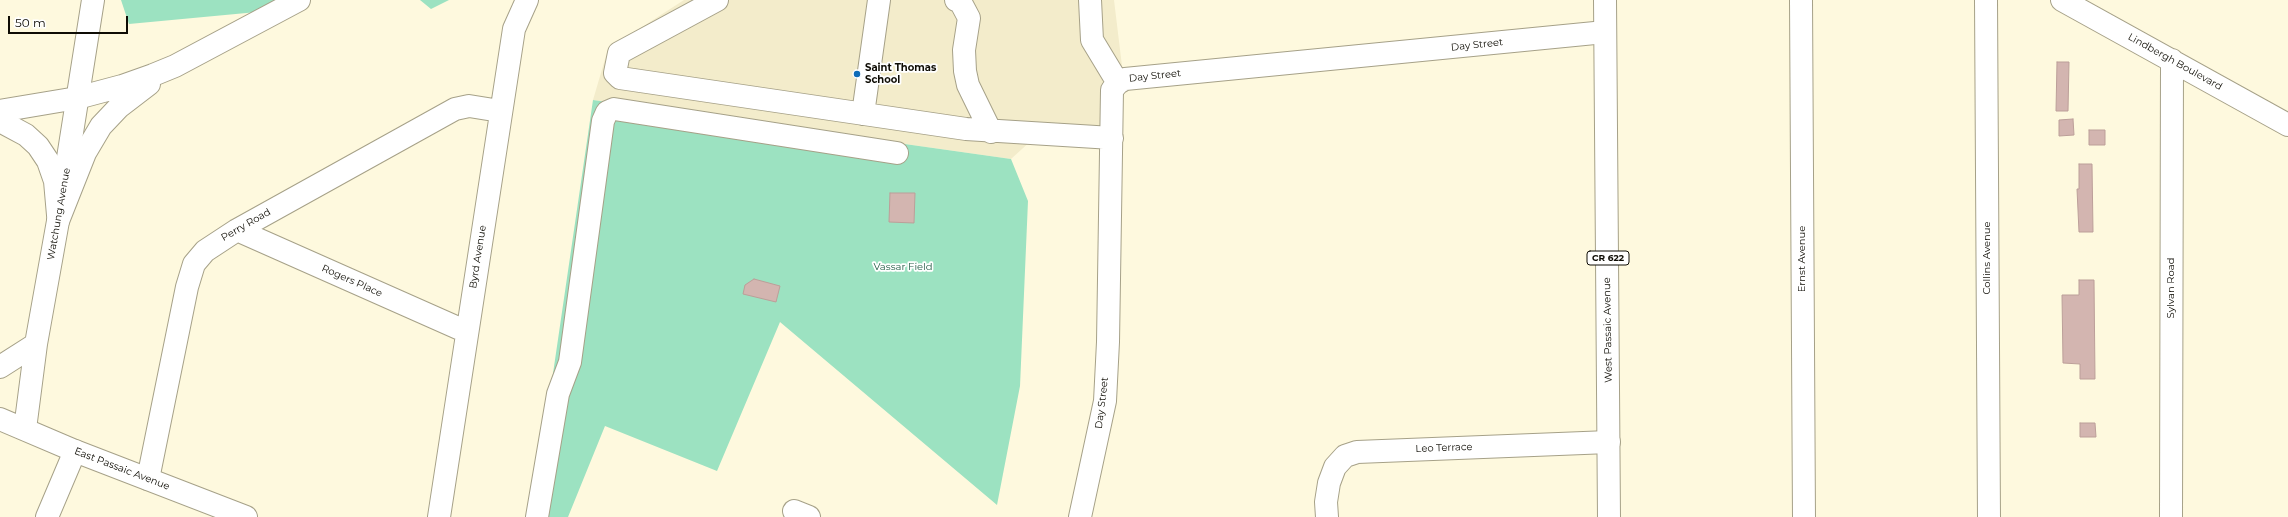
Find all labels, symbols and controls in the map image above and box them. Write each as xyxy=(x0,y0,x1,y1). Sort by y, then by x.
scale bar xyxy=(10,8,130,34)
text: 50 m xyxy=(15,15,46,30)
street label: Lindbergh Boulevard xyxy=(2126,31,2224,93)
street label: Day Street xyxy=(1450,36,1504,54)
place label: Saint Thomas School xyxy=(865,62,936,86)
street label: Day Street xyxy=(1128,67,1182,85)
marker: Saint Thomas School xyxy=(852,69,862,79)
street label: Watchung Avenue xyxy=(45,167,73,261)
street label: Perry Road xyxy=(219,206,273,244)
street label: Collins Avenue xyxy=(1981,221,1993,295)
street label: Byrd Avenue xyxy=(467,224,489,290)
street label: Ernst Avenue xyxy=(1796,226,1808,292)
road number: CR 622 xyxy=(1587,251,1629,265)
street label: Sylvan Road xyxy=(2165,258,2177,318)
park label: Vassar Field xyxy=(873,261,933,273)
street label: Rogers Place xyxy=(320,262,384,300)
street label: West Passaic Avenue xyxy=(1601,277,1615,383)
street label: Day Street xyxy=(1093,376,1111,430)
street label: Leo Terrace xyxy=(1415,441,1473,455)
street label: East Passaic Avenue xyxy=(73,445,171,493)

